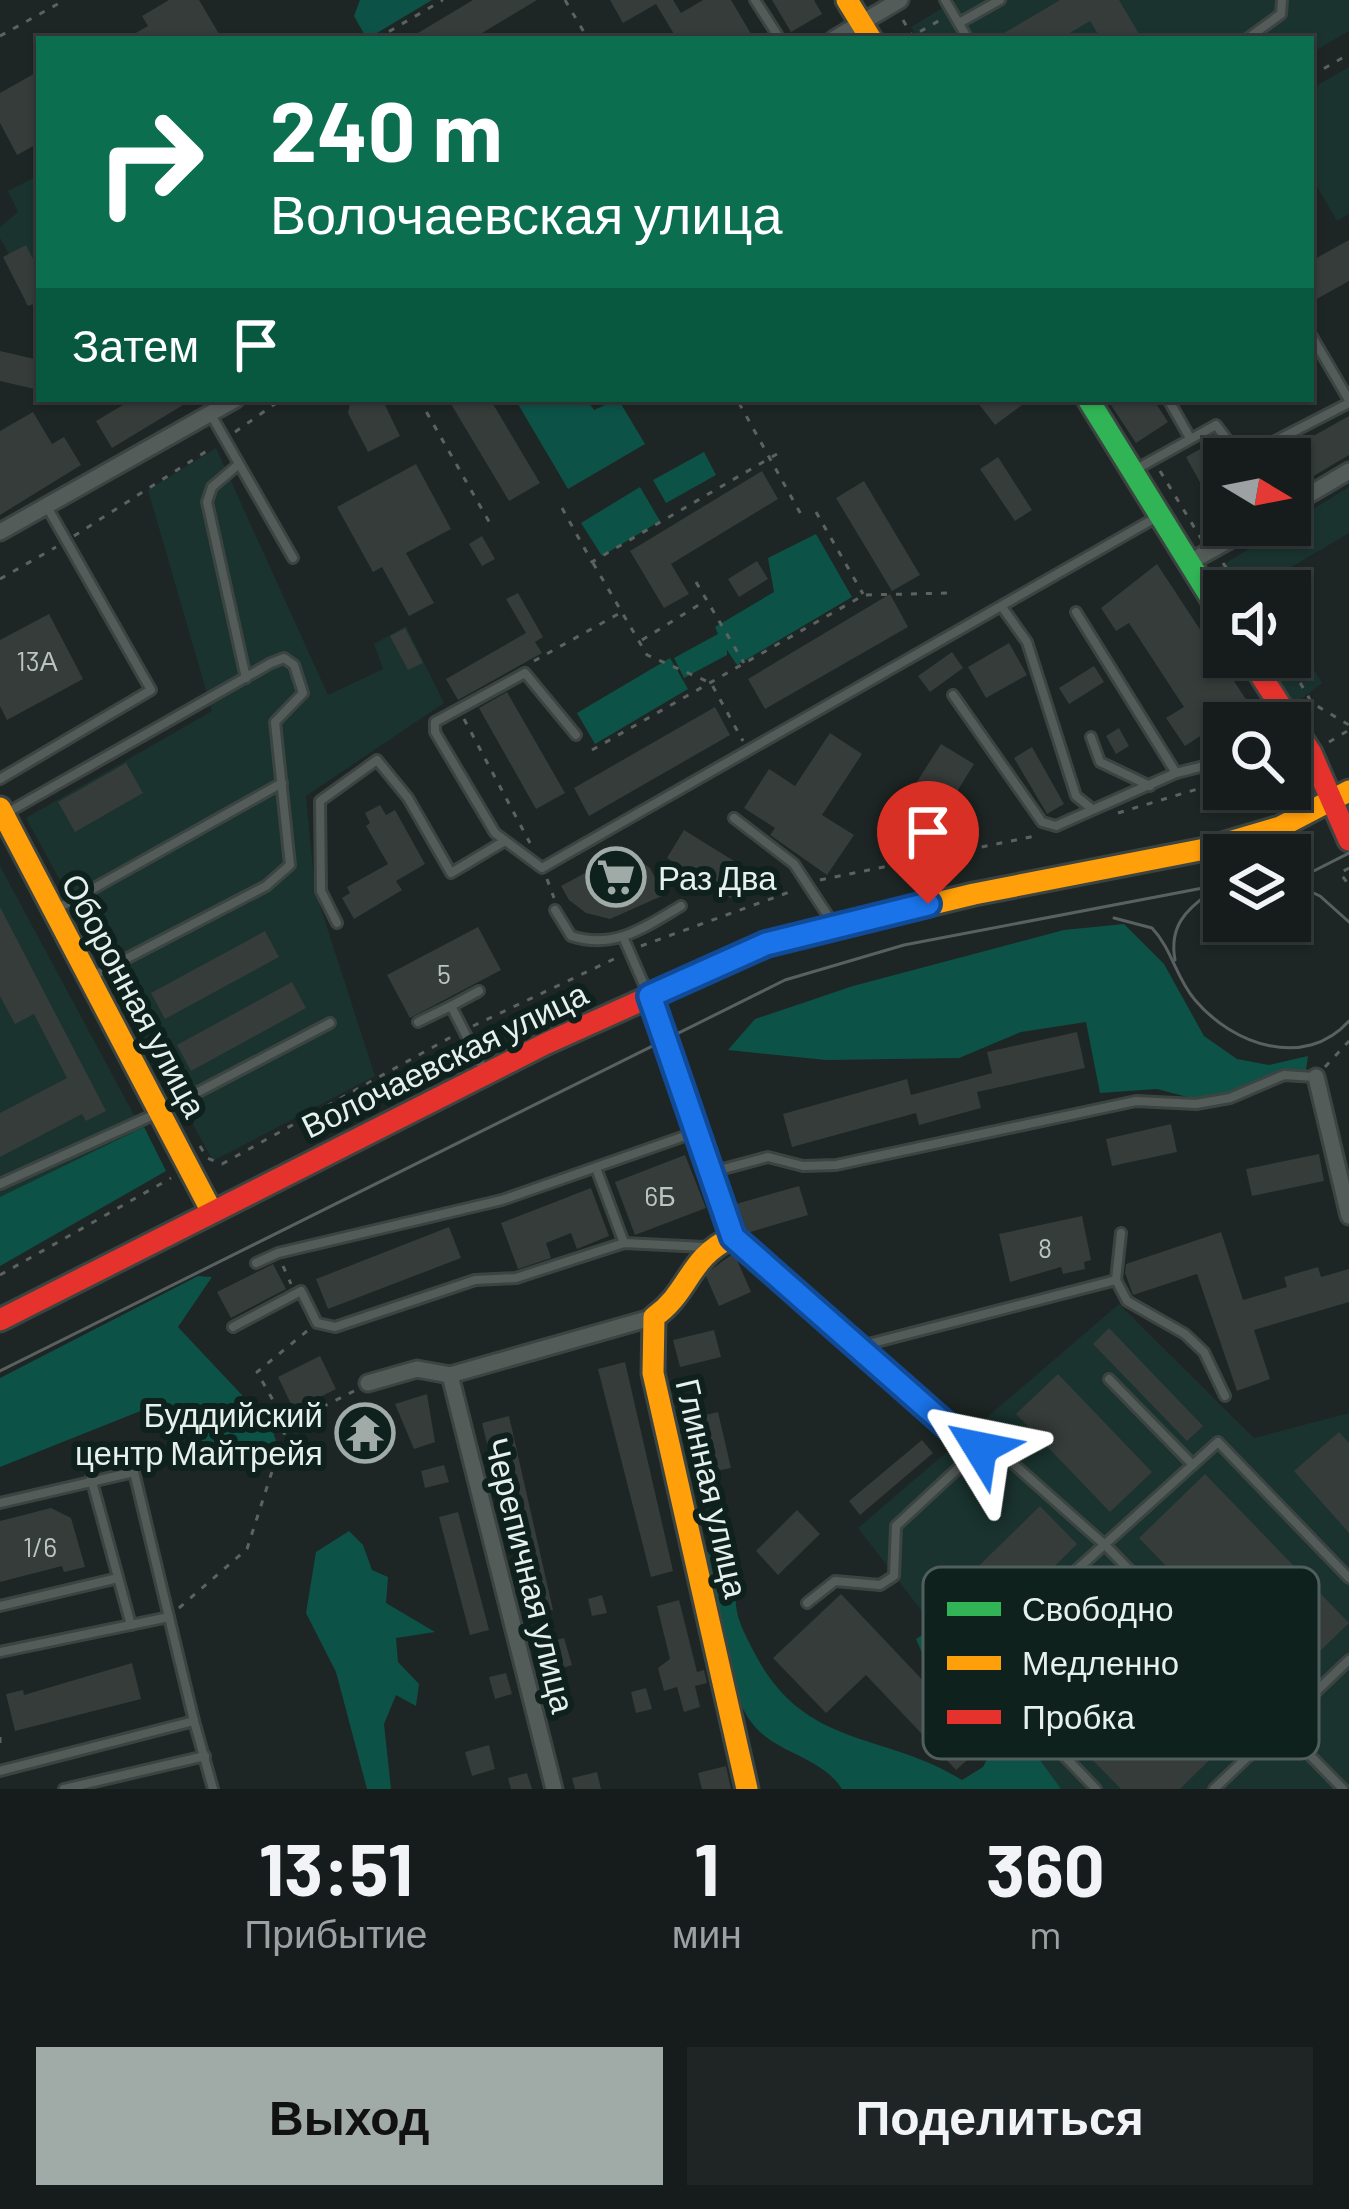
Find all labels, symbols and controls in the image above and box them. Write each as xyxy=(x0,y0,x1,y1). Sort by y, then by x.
text: 240 m xyxy=(270,78,503,179)
icon: right xyxy=(72,84,228,240)
text: Волочаевская улица xyxy=(270,180,782,245)
icon: arrive xyxy=(223,312,289,378)
text: Затем xyxy=(72,317,199,371)
north arrow xyxy=(1203,438,1311,546)
map controls xyxy=(1203,438,1311,942)
button: sound xyxy=(1203,570,1311,678)
house number: 13А xyxy=(16,644,58,676)
button: search xyxy=(1203,702,1311,810)
pin xyxy=(877,781,979,904)
icon: arrive xyxy=(895,799,961,865)
button: layers xyxy=(1203,834,1311,942)
supermarket icon: Раз Два xyxy=(585,846,647,908)
place label: Раз Два xyxy=(658,857,777,897)
street label: Оборонная улица xyxy=(54,867,216,1124)
house number: 5 xyxy=(437,957,451,989)
street label: Волочаевская улица xyxy=(295,972,594,1146)
house number: 6Б xyxy=(644,1179,676,1211)
house number: 8 xyxy=(1038,1231,1052,1263)
street label: Глинная улица xyxy=(668,1375,758,1602)
position arrow xyxy=(917,1385,1043,1511)
place label: Буддийский центр Майтрейя xyxy=(75,1394,323,1472)
temple icon: Буддийский центр Майтрейя xyxy=(334,1402,396,1464)
street label: Черепичная улица xyxy=(477,1433,585,1717)
house number: 1/6 xyxy=(23,1530,57,1562)
legend xyxy=(923,1567,1319,1759)
text: Свободно xyxy=(1022,1588,1174,1628)
text: Медленно xyxy=(1022,1642,1179,1682)
text: Пробка xyxy=(1022,1696,1135,1736)
text: 13:51 xyxy=(259,1824,413,1910)
text: 1 xyxy=(694,1824,720,1910)
text: 360 xyxy=(986,1825,1105,1911)
text: Прибытие xyxy=(244,1909,427,1956)
text: мин xyxy=(672,1909,742,1956)
text: m xyxy=(1029,1910,1062,1957)
button: Выход xyxy=(36,2047,663,2185)
button: Поделиться xyxy=(687,2047,1313,2185)

